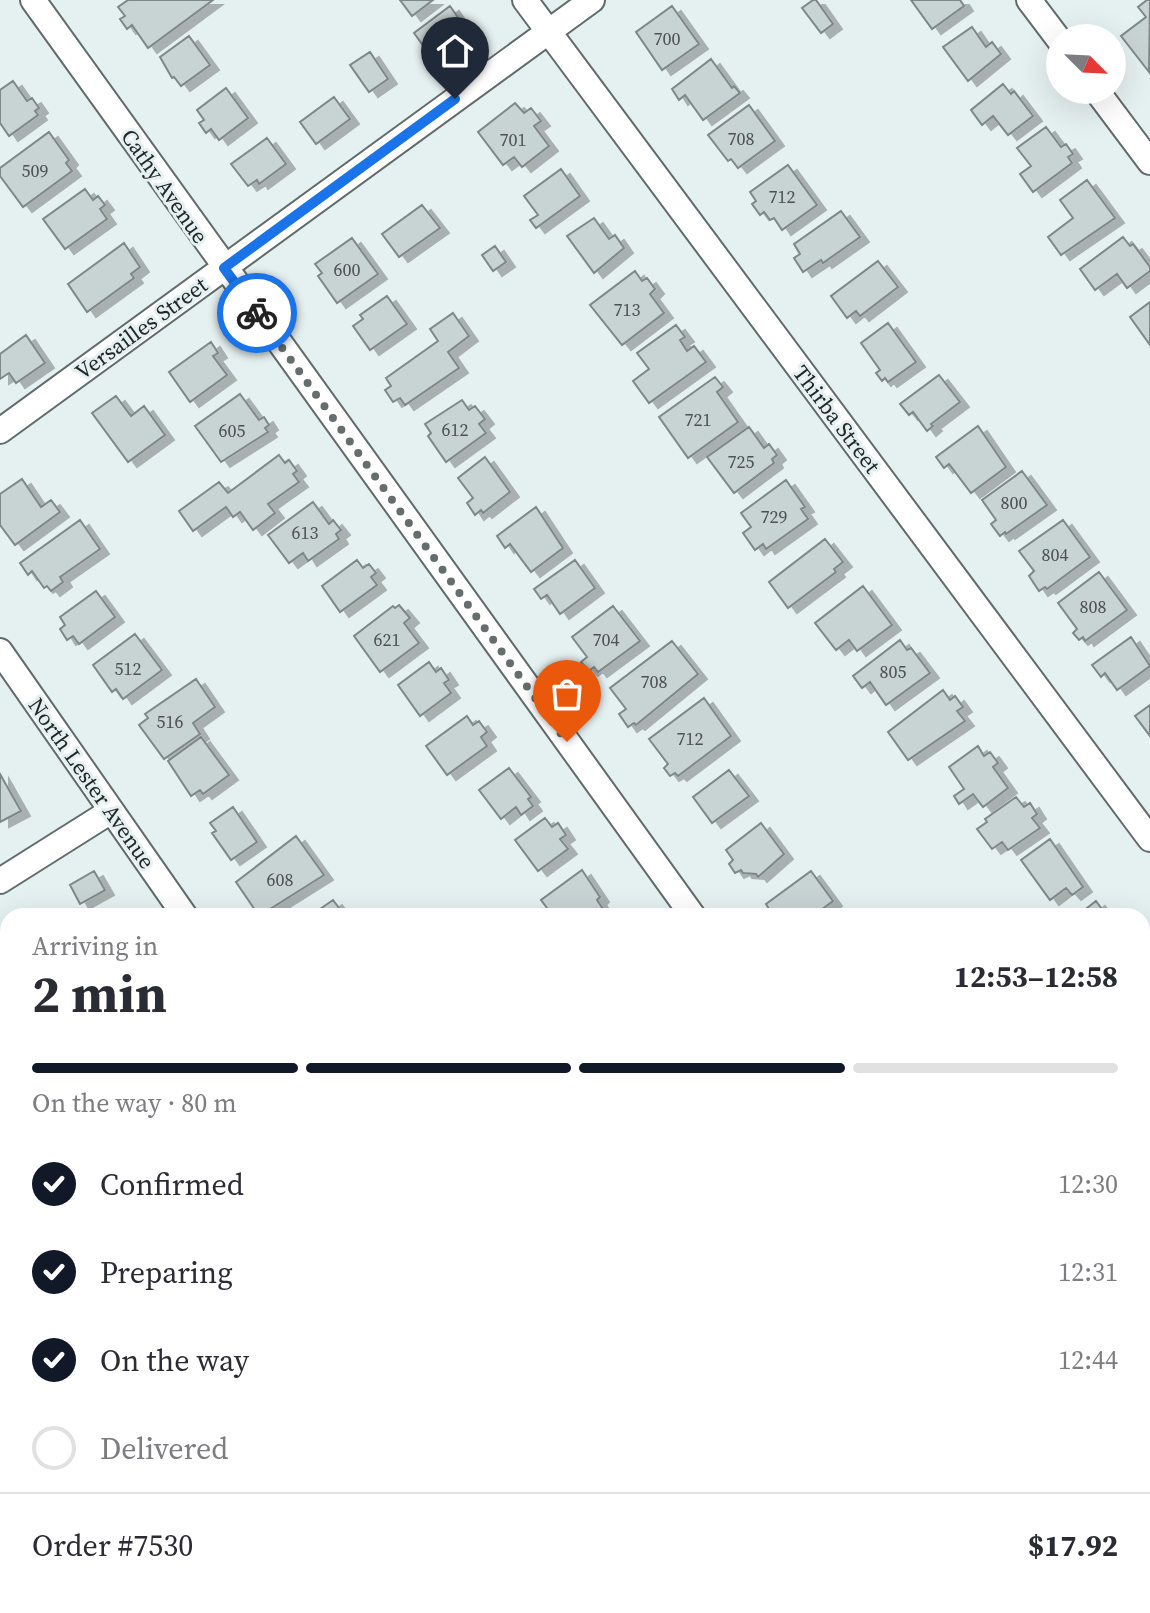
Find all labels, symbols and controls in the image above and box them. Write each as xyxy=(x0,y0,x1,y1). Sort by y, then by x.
pin xyxy=(421,17,489,99)
north arrow xyxy=(1046,24,1126,104)
map controls xyxy=(1046,24,1126,104)
house number: 700 xyxy=(654,26,681,51)
icon: home xyxy=(433,29,477,73)
street label: Cathy Avenue xyxy=(114,123,216,249)
house number: 708 xyxy=(728,126,755,151)
house number: 701 xyxy=(500,127,527,152)
house number: 509 xyxy=(22,158,49,183)
house number: 712 xyxy=(769,184,796,209)
house number: 600 xyxy=(334,257,361,282)
street label: Versailles Street xyxy=(69,269,214,386)
courier xyxy=(217,273,297,353)
icon: bike xyxy=(235,291,279,335)
house number: 713 xyxy=(614,297,641,322)
street label: Thirba Street xyxy=(786,359,888,480)
house number: 721 xyxy=(685,407,712,432)
house number: 612 xyxy=(442,417,469,442)
house number: 605 xyxy=(219,418,246,443)
house number: 725 xyxy=(728,449,755,474)
house number: 800 xyxy=(1001,490,1028,515)
house number: 729 xyxy=(761,504,788,529)
house number: 613 xyxy=(292,520,319,545)
house number: 804 xyxy=(1042,542,1069,567)
house number: 808 xyxy=(1080,594,1107,619)
house number: 621 xyxy=(374,627,401,652)
house number: 704 xyxy=(593,627,620,652)
house number: 512 xyxy=(115,656,142,681)
house number: 805 xyxy=(880,659,907,684)
pin xyxy=(533,660,601,742)
house number: 708 xyxy=(641,669,668,694)
icon: bag xyxy=(545,672,589,716)
street label: North Lester Avenue xyxy=(22,692,162,874)
house number: 516 xyxy=(157,709,184,734)
house number: 712 xyxy=(677,726,704,751)
house number: 608 xyxy=(267,867,294,892)
text: Arriving in xyxy=(32,928,158,964)
text: 12:53–12:58 xyxy=(954,956,1118,997)
text: 2 min xyxy=(32,958,167,1029)
text: On the way · 80 m xyxy=(32,1085,237,1121)
icon: check xyxy=(32,1162,76,1206)
text: Confirmed xyxy=(100,1164,244,1205)
text: 12:30 xyxy=(1058,1166,1118,1202)
icon: check xyxy=(32,1250,76,1294)
text: Preparing xyxy=(100,1252,233,1293)
text: 12:31 xyxy=(1058,1254,1118,1290)
icon: check xyxy=(32,1338,76,1382)
text: On the way xyxy=(100,1340,249,1381)
text: 12:44 xyxy=(1058,1342,1118,1378)
text: Delivered xyxy=(100,1428,228,1469)
text: Order #7530 xyxy=(32,1525,193,1566)
text: $17.92 xyxy=(1028,1525,1118,1566)

